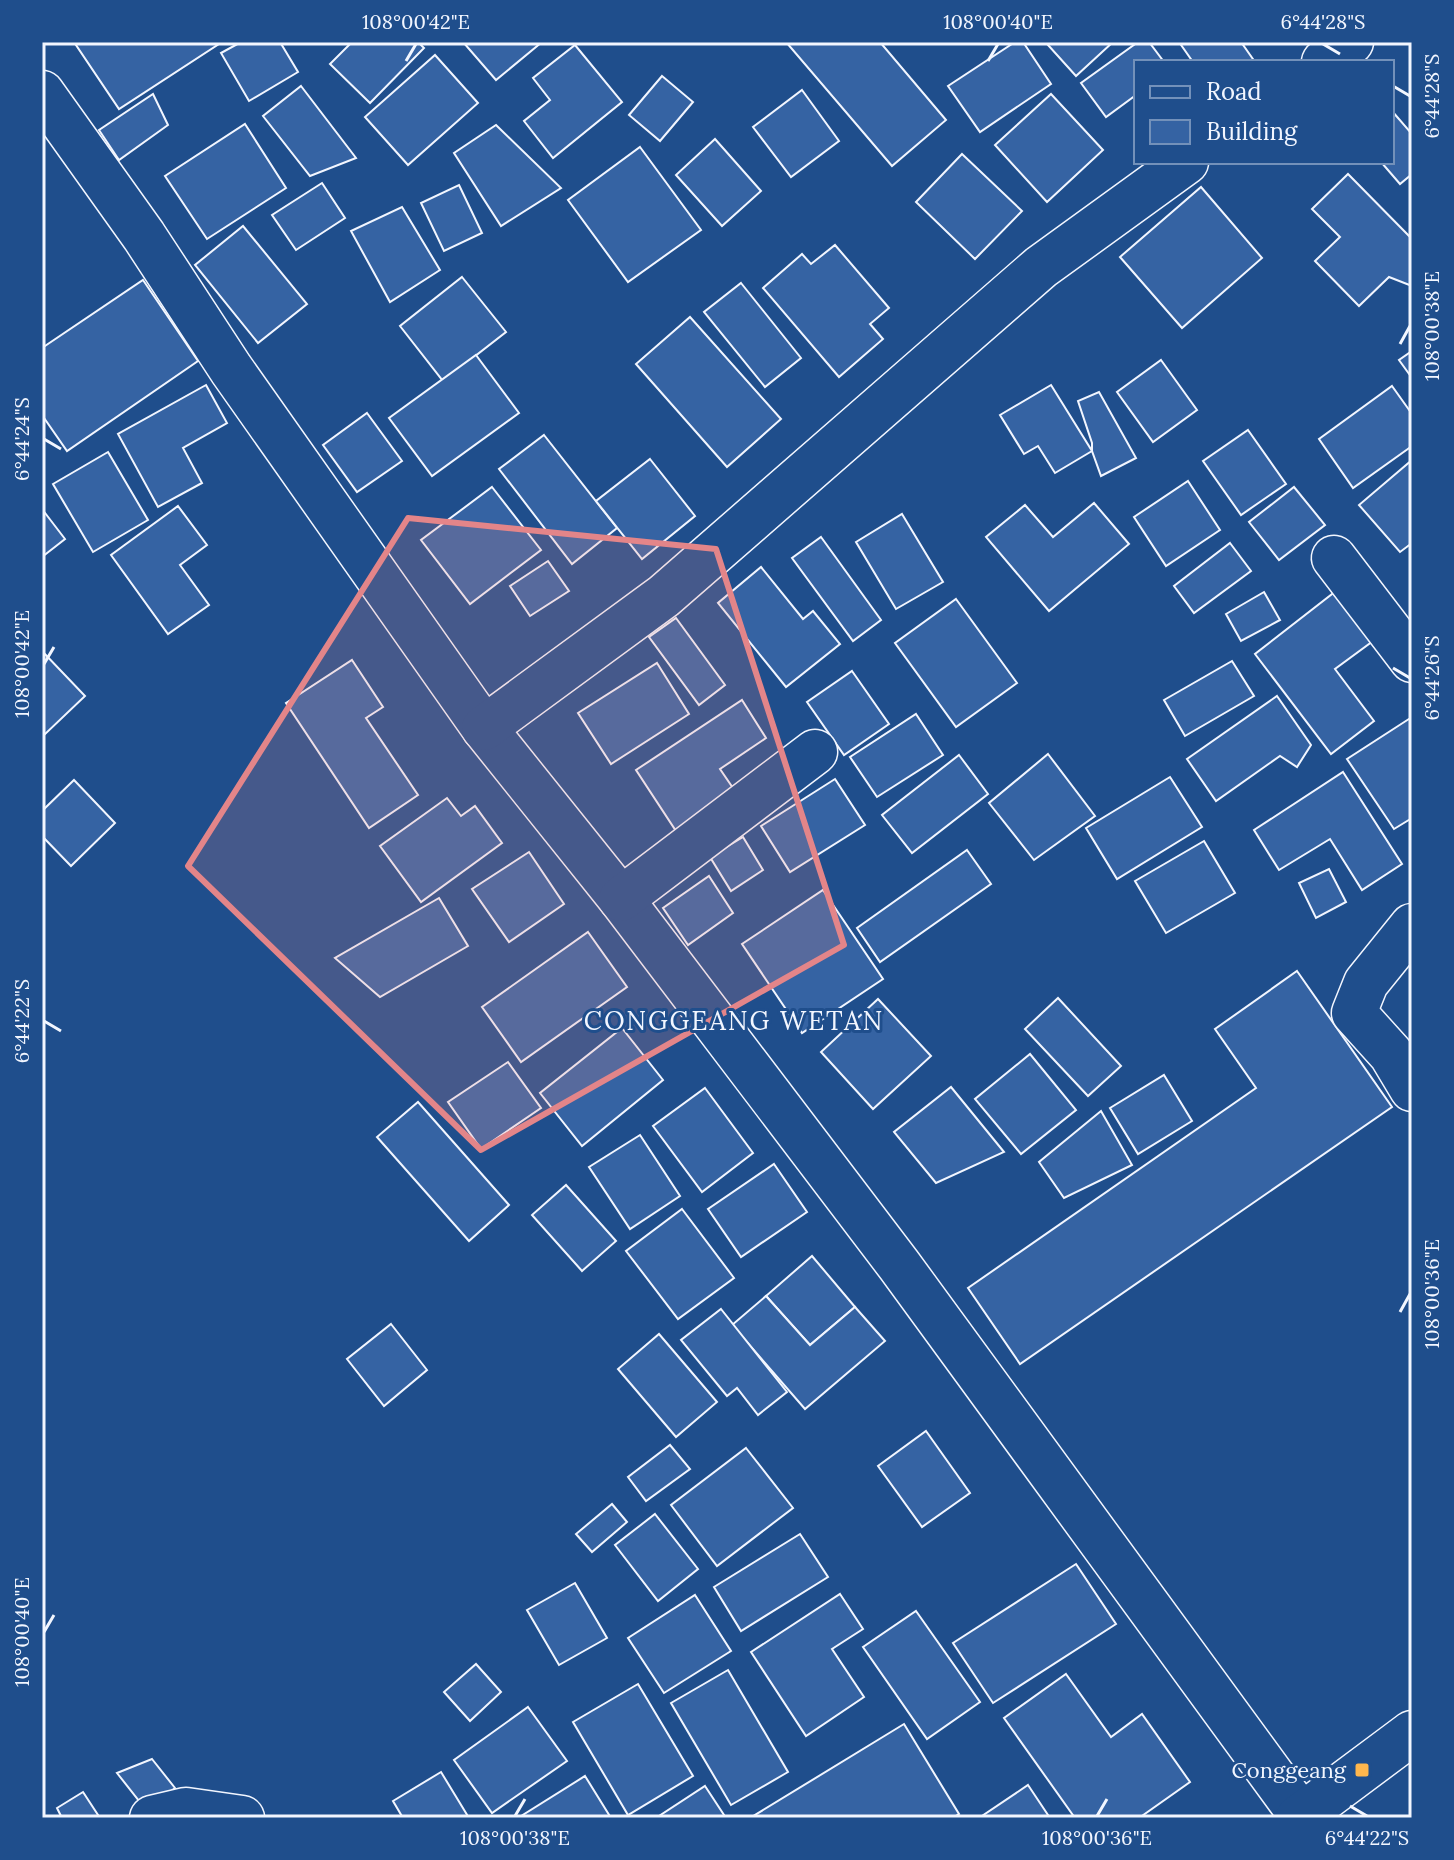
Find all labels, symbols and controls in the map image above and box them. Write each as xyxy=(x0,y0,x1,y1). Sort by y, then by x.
text: 108°00'42"E xyxy=(362,9,470,34)
text: 108°00'40"E xyxy=(943,9,1053,34)
text: 6°44'28"S xyxy=(1281,9,1365,34)
text: 6°44'28"S xyxy=(1419,54,1444,138)
legend xyxy=(1134,60,1394,164)
text: Road xyxy=(1206,76,1262,107)
text: Building xyxy=(1206,116,1298,147)
text: 108°00'38"E xyxy=(1419,271,1444,381)
text: 6°44'24"S xyxy=(9,397,34,481)
text: 108°00'42"E xyxy=(9,610,34,718)
text: 6°44'26"S xyxy=(1419,635,1444,721)
text: 6°44'22"S xyxy=(9,979,34,1063)
district label: CONGGEANG WETAN xyxy=(584,1004,884,1037)
text: 108°00'36"E xyxy=(1419,1239,1444,1349)
text: 108°00'40"E xyxy=(9,1577,34,1687)
place label: Conggeang xyxy=(1231,1756,1347,1784)
marker: Conggeang xyxy=(1353,1761,1371,1779)
text: 108°00'38"E xyxy=(460,1825,570,1850)
text: 108°00'36"E xyxy=(1042,1825,1152,1850)
text: 6°44'22"S xyxy=(1325,1825,1409,1850)

